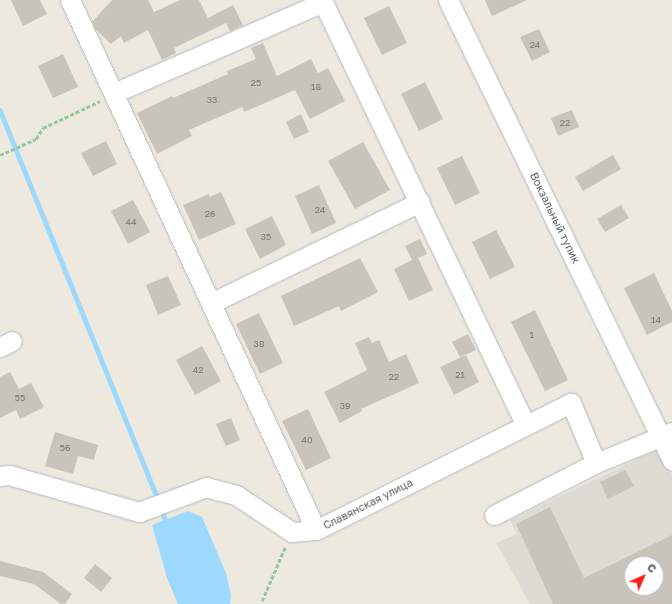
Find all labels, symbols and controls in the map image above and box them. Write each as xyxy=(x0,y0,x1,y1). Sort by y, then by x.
house number: 24 xyxy=(530,40,540,50)
house number: 25 xyxy=(251,78,261,88)
house number: 18 xyxy=(311,82,321,92)
house number: 33 xyxy=(207,95,217,105)
house number: 22 xyxy=(560,118,570,128)
street label: Вокзальный тупик xyxy=(527,170,583,266)
house number: 24 xyxy=(315,205,325,215)
house number: 26 xyxy=(205,209,215,219)
house number: 44 xyxy=(126,217,136,227)
house number: 35 xyxy=(261,232,271,242)
house number: 14 xyxy=(651,315,661,325)
house number: 1 xyxy=(530,330,534,340)
house number: 38 xyxy=(254,339,264,349)
house number: 42 xyxy=(193,365,203,375)
house number: 21 xyxy=(455,370,465,380)
house number: 22 xyxy=(389,372,399,382)
house number: 55 xyxy=(15,393,25,403)
house number: 39 xyxy=(340,401,350,411)
house number: 40 xyxy=(301,435,313,445)
house number: 56 xyxy=(60,443,70,453)
street label: Славянская улица xyxy=(321,476,415,532)
north arrow xyxy=(624,556,664,596)
text: С xyxy=(645,561,659,575)

